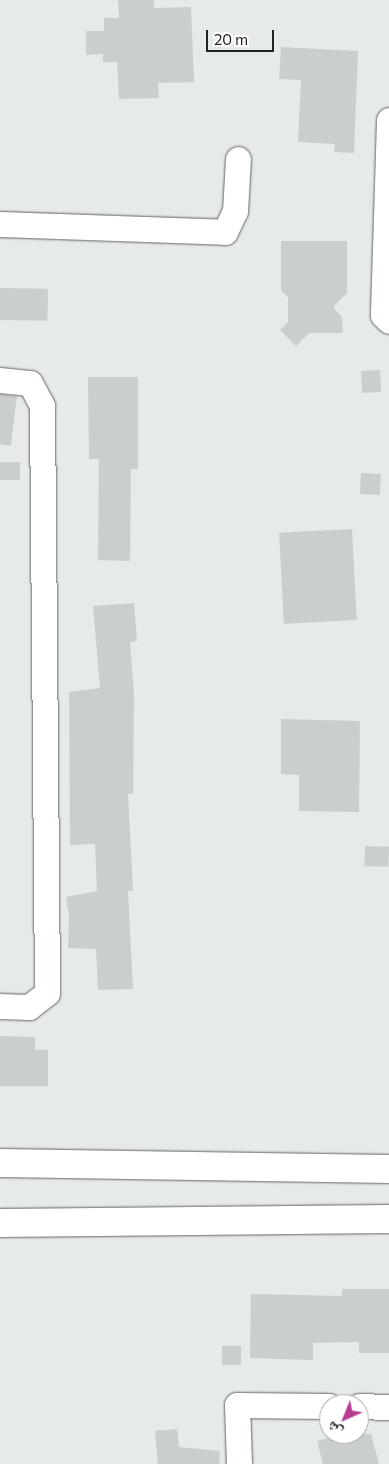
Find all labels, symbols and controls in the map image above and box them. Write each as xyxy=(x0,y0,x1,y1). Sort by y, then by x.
scale bar xyxy=(209,20,276,52)
text: 20 m xyxy=(214,30,248,48)
north arrow xyxy=(319,1394,369,1444)
text: ش xyxy=(323,1418,345,1441)

